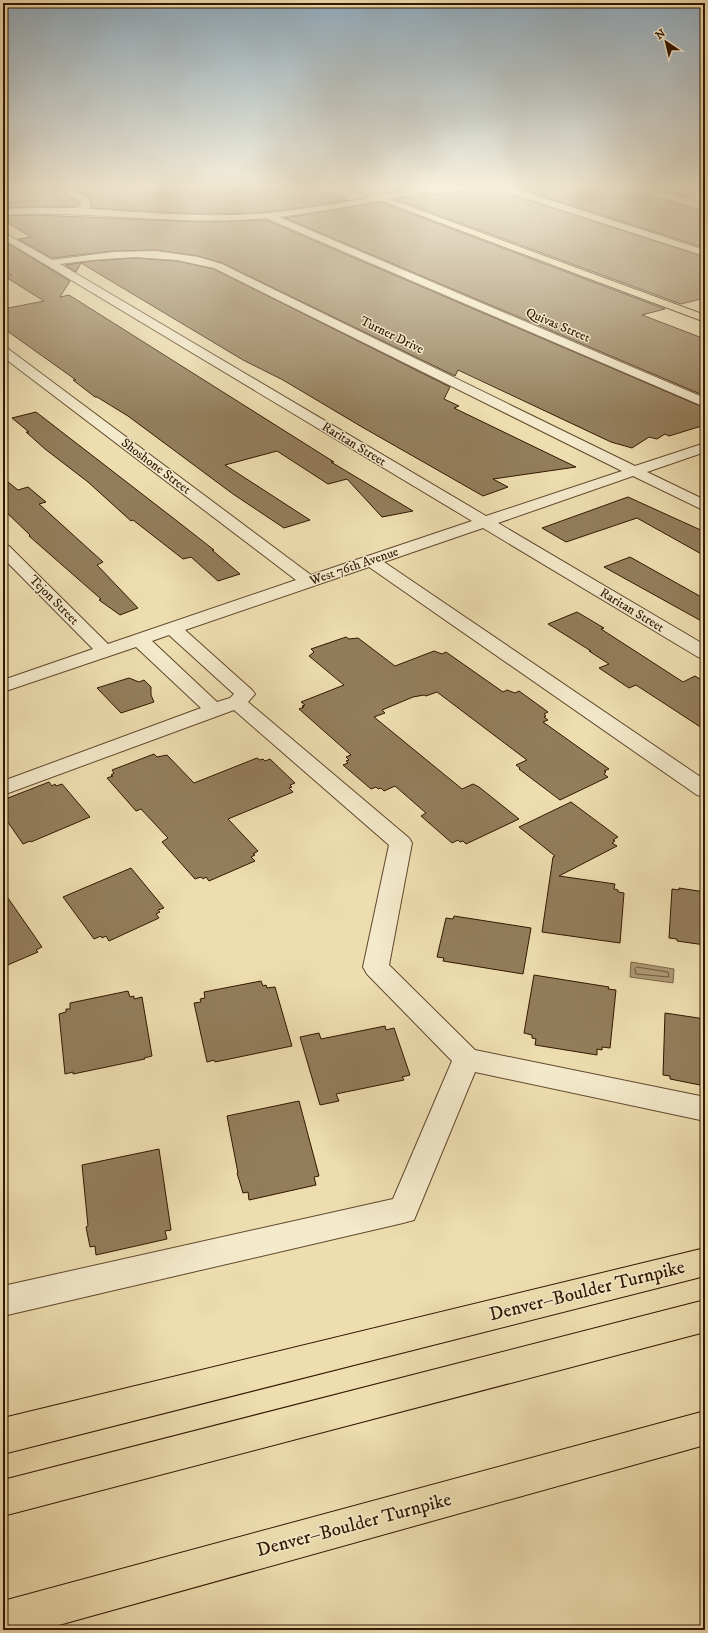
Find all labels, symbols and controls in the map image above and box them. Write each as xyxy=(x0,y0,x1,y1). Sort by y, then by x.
north arrow xyxy=(646,22,686,62)
text: N xyxy=(653,26,669,43)
street label: Quivas Street xyxy=(523,304,593,346)
street label: Turner Drive xyxy=(358,313,426,357)
street label: Raritan Street xyxy=(319,419,389,469)
street label: Shoshone Street xyxy=(118,435,194,497)
street label: West 76th Avenue xyxy=(307,543,400,589)
street label: Tejon Street xyxy=(25,572,82,629)
street label: Raritan Street xyxy=(597,585,667,635)
street label: Denver–Boulder Turnpike xyxy=(487,1256,687,1326)
street label: Denver–Boulder Turnpike xyxy=(254,1488,454,1562)

